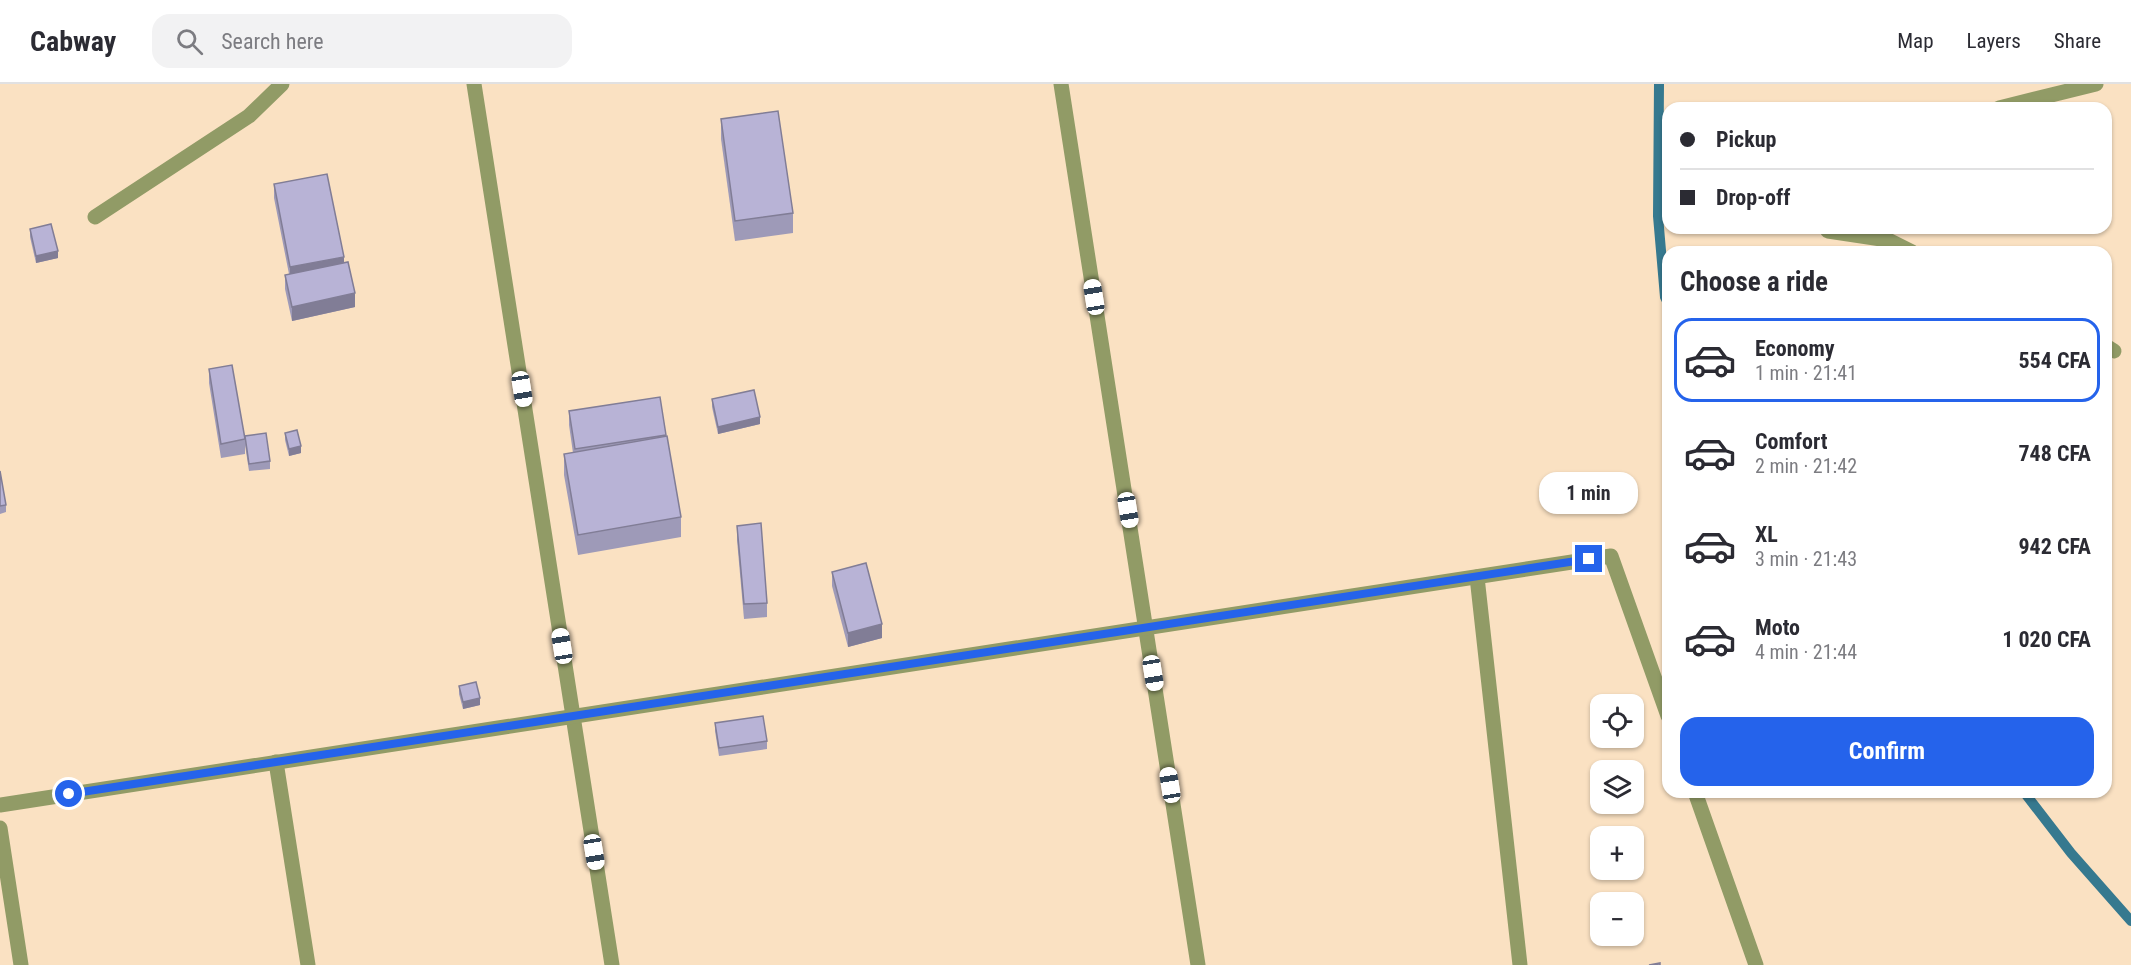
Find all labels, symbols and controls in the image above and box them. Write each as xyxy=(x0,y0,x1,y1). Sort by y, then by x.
search box xyxy=(152,14,572,68)
text: Cabway xyxy=(30,25,116,58)
icon: search xyxy=(173,25,206,58)
text: Search here xyxy=(221,29,324,54)
text: Map xyxy=(1897,29,1934,53)
text: Layers xyxy=(1967,29,2021,53)
text: Share xyxy=(2054,29,2101,53)
text: Pickup xyxy=(1716,127,1776,152)
text: Drop-off xyxy=(1716,185,1790,210)
text: Choose a ride xyxy=(1680,266,1828,298)
car xyxy=(1082,278,1106,316)
icon: car xyxy=(1683,333,1737,387)
text: Economy xyxy=(1755,336,1835,361)
text: 554 CFA xyxy=(2018,348,2091,373)
text: 1 min · 21:41 xyxy=(1755,361,1857,385)
car xyxy=(510,370,534,408)
icon: car xyxy=(1683,426,1737,480)
text: Comfort xyxy=(1755,429,1828,454)
text: 748 CFA xyxy=(2018,441,2091,466)
text: 2 min · 21:42 xyxy=(1755,454,1857,478)
callout: 1 min xyxy=(1540,472,1638,514)
text: 1 min xyxy=(1566,481,1611,505)
car xyxy=(1116,491,1140,529)
icon: car xyxy=(1683,519,1737,573)
text: XL xyxy=(1755,522,1778,547)
text: 942 CFA xyxy=(2018,534,2091,559)
route end xyxy=(1575,545,1602,572)
text: 3 min · 21:43 xyxy=(1755,547,1857,571)
icon: car xyxy=(1683,612,1737,666)
text: Moto xyxy=(1755,615,1800,640)
car xyxy=(550,627,574,665)
text: 1 020 CFA xyxy=(2002,627,2091,652)
text: 4 min · 21:44 xyxy=(1755,640,1857,664)
car xyxy=(1141,654,1165,692)
map controls xyxy=(1590,694,1644,946)
button: locate xyxy=(1590,694,1644,748)
button: Confirm xyxy=(1680,717,2094,786)
button: layers xyxy=(1590,760,1644,814)
car xyxy=(1158,766,1182,804)
route start xyxy=(55,780,82,807)
button: + xyxy=(1590,826,1644,880)
car xyxy=(582,833,606,871)
button: − xyxy=(1590,892,1644,946)

